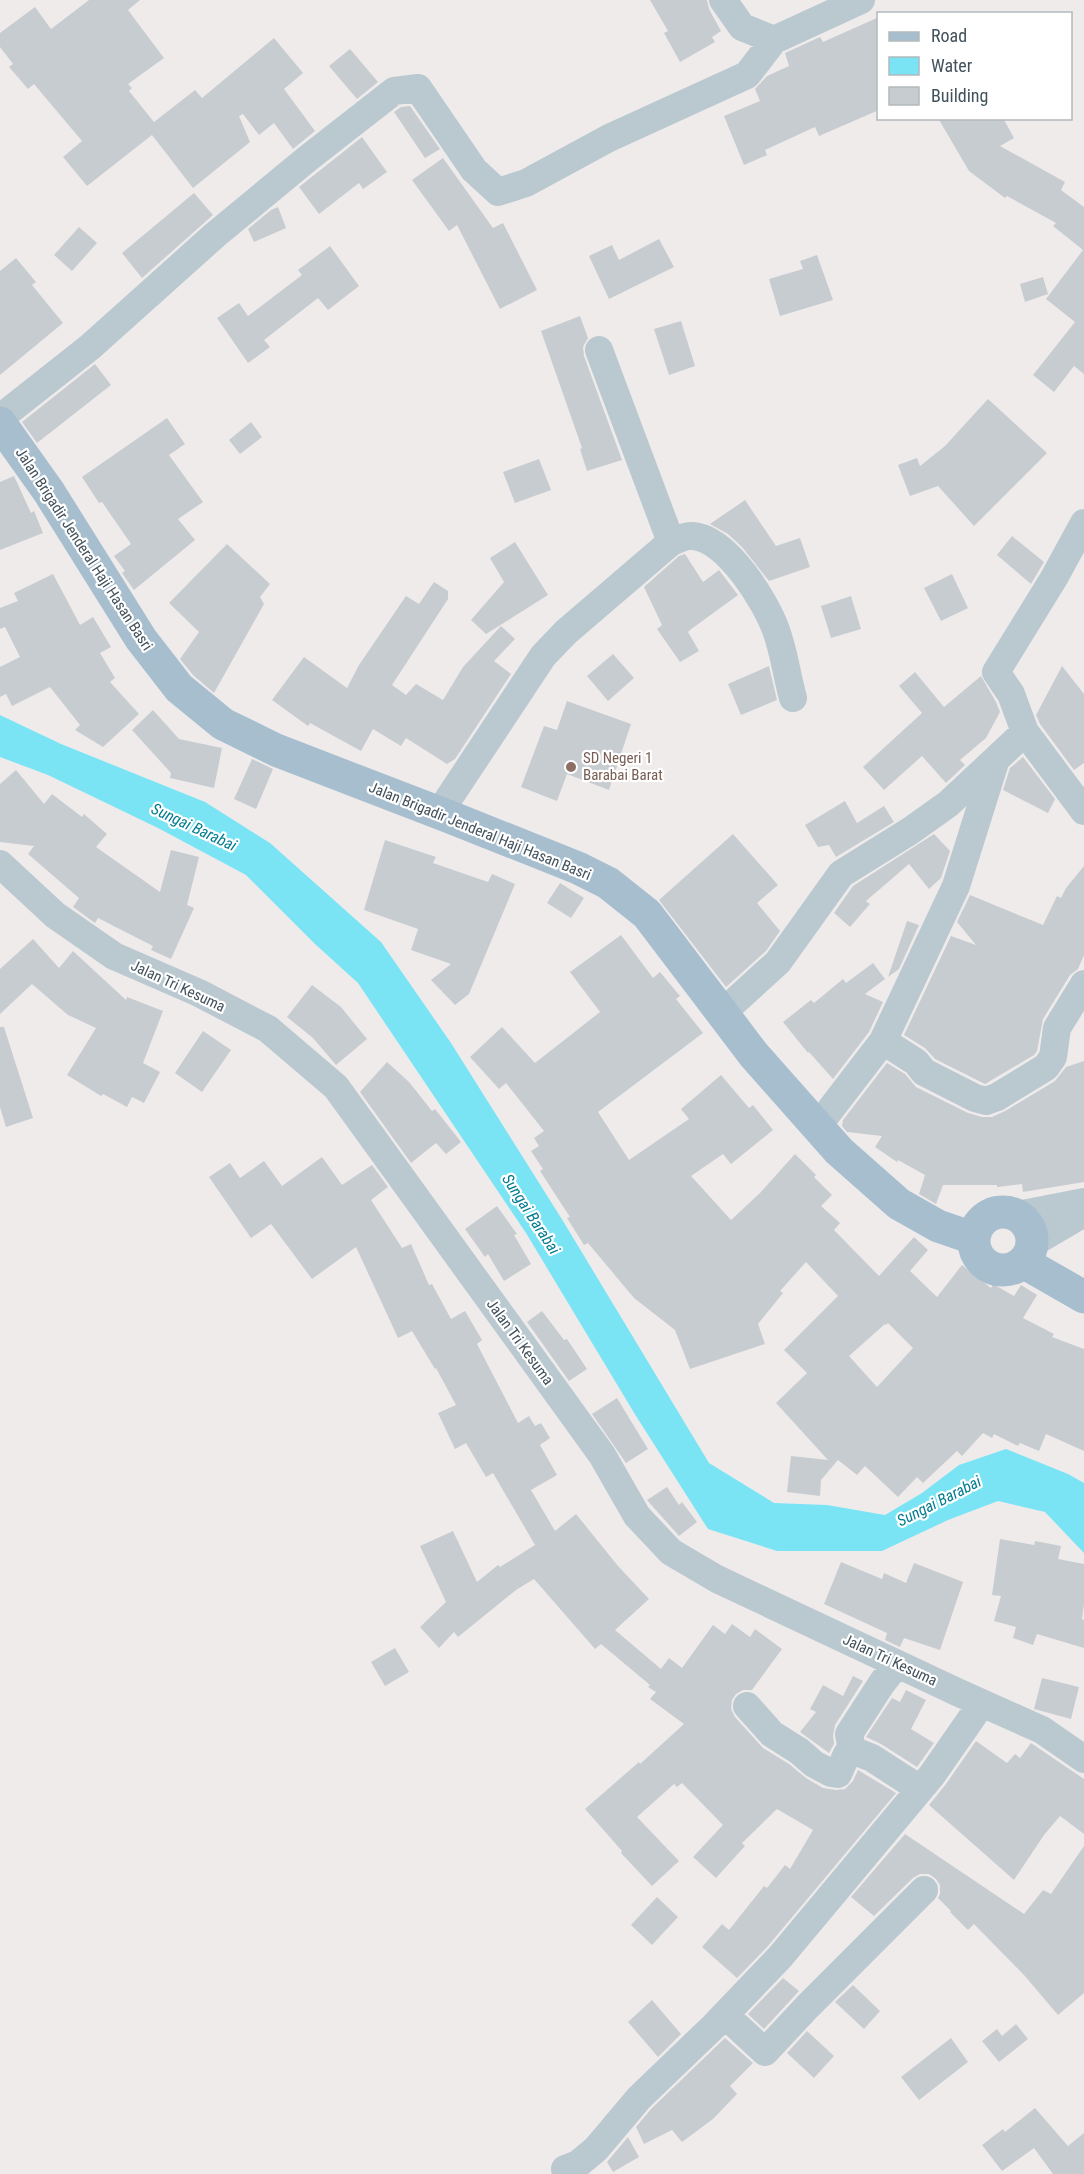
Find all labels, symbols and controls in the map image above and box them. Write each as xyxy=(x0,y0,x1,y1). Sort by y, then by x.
legend xyxy=(877,12,1072,120)
text: Road xyxy=(931,25,967,46)
text: Water xyxy=(931,55,973,76)
text: Building xyxy=(931,85,988,106)
street label: Jalan Brigadir Jenderal Haji Hasan Basri xyxy=(12,444,156,654)
place label: SD Negeri 1 Barabai Barat xyxy=(583,749,663,784)
marker: SD Negeri 1 Barabai Barat xyxy=(564,760,578,774)
street label: Jalan Brigadir Jenderal Haji Hasan Basri xyxy=(366,778,594,884)
water label: Sungai Barabai xyxy=(148,799,240,855)
street label: Jalan Tri Kesuma xyxy=(128,956,228,1016)
water label: Sungai Barabai xyxy=(498,1170,564,1258)
street label: Jalan Tri Kesuma xyxy=(483,1296,557,1388)
water label: Sungai Barabai xyxy=(894,1472,985,1530)
street label: Jalan Tri Kesuma xyxy=(840,1630,940,1690)

